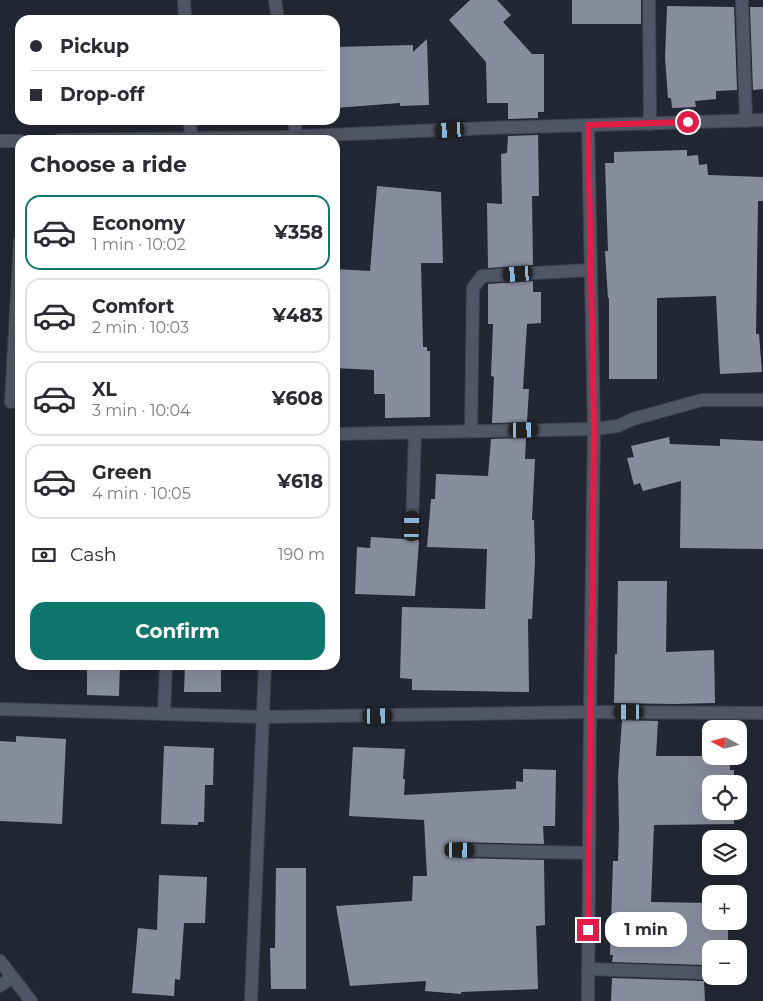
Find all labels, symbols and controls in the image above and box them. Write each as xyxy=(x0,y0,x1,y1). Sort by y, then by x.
text: Pickup xyxy=(60,35,129,58)
text: Drop-off xyxy=(60,83,144,106)
route start xyxy=(677,111,699,133)
car xyxy=(434,122,465,138)
text: Choose a ride xyxy=(30,151,187,178)
icon: car xyxy=(32,210,77,255)
text: Economy xyxy=(92,212,185,235)
text: ¥358 xyxy=(274,221,323,244)
text: 1 min · 10:02 xyxy=(92,235,186,254)
car xyxy=(502,265,533,283)
icon: car xyxy=(32,293,77,338)
text: Comfort xyxy=(92,295,174,318)
text: ¥483 xyxy=(272,304,323,327)
text: 2 min · 10:03 xyxy=(92,318,189,337)
icon: car xyxy=(32,376,77,421)
text: XL xyxy=(92,378,117,401)
text: ¥608 xyxy=(272,387,323,410)
text: 3 min · 10:04 xyxy=(92,401,191,420)
car xyxy=(508,422,539,438)
icon: car xyxy=(32,459,77,504)
text: Green xyxy=(92,461,152,484)
text: ¥618 xyxy=(277,470,323,493)
text: 4 min · 10:05 xyxy=(92,484,191,503)
car xyxy=(404,511,419,541)
icon: cash xyxy=(30,541,58,569)
text: Cash xyxy=(70,543,117,566)
text: 190 m xyxy=(278,545,325,564)
button: Confirm xyxy=(30,602,325,660)
car xyxy=(614,705,644,720)
car xyxy=(362,708,393,724)
north arrow xyxy=(702,720,748,765)
map controls xyxy=(702,720,747,985)
button: locate xyxy=(702,775,747,820)
button: layers xyxy=(702,830,747,875)
car xyxy=(444,842,475,858)
button: + xyxy=(702,885,747,930)
callout: 1 min xyxy=(606,912,688,948)
route end xyxy=(577,919,599,941)
text: 1 min xyxy=(624,920,668,939)
button: − xyxy=(702,940,747,985)

